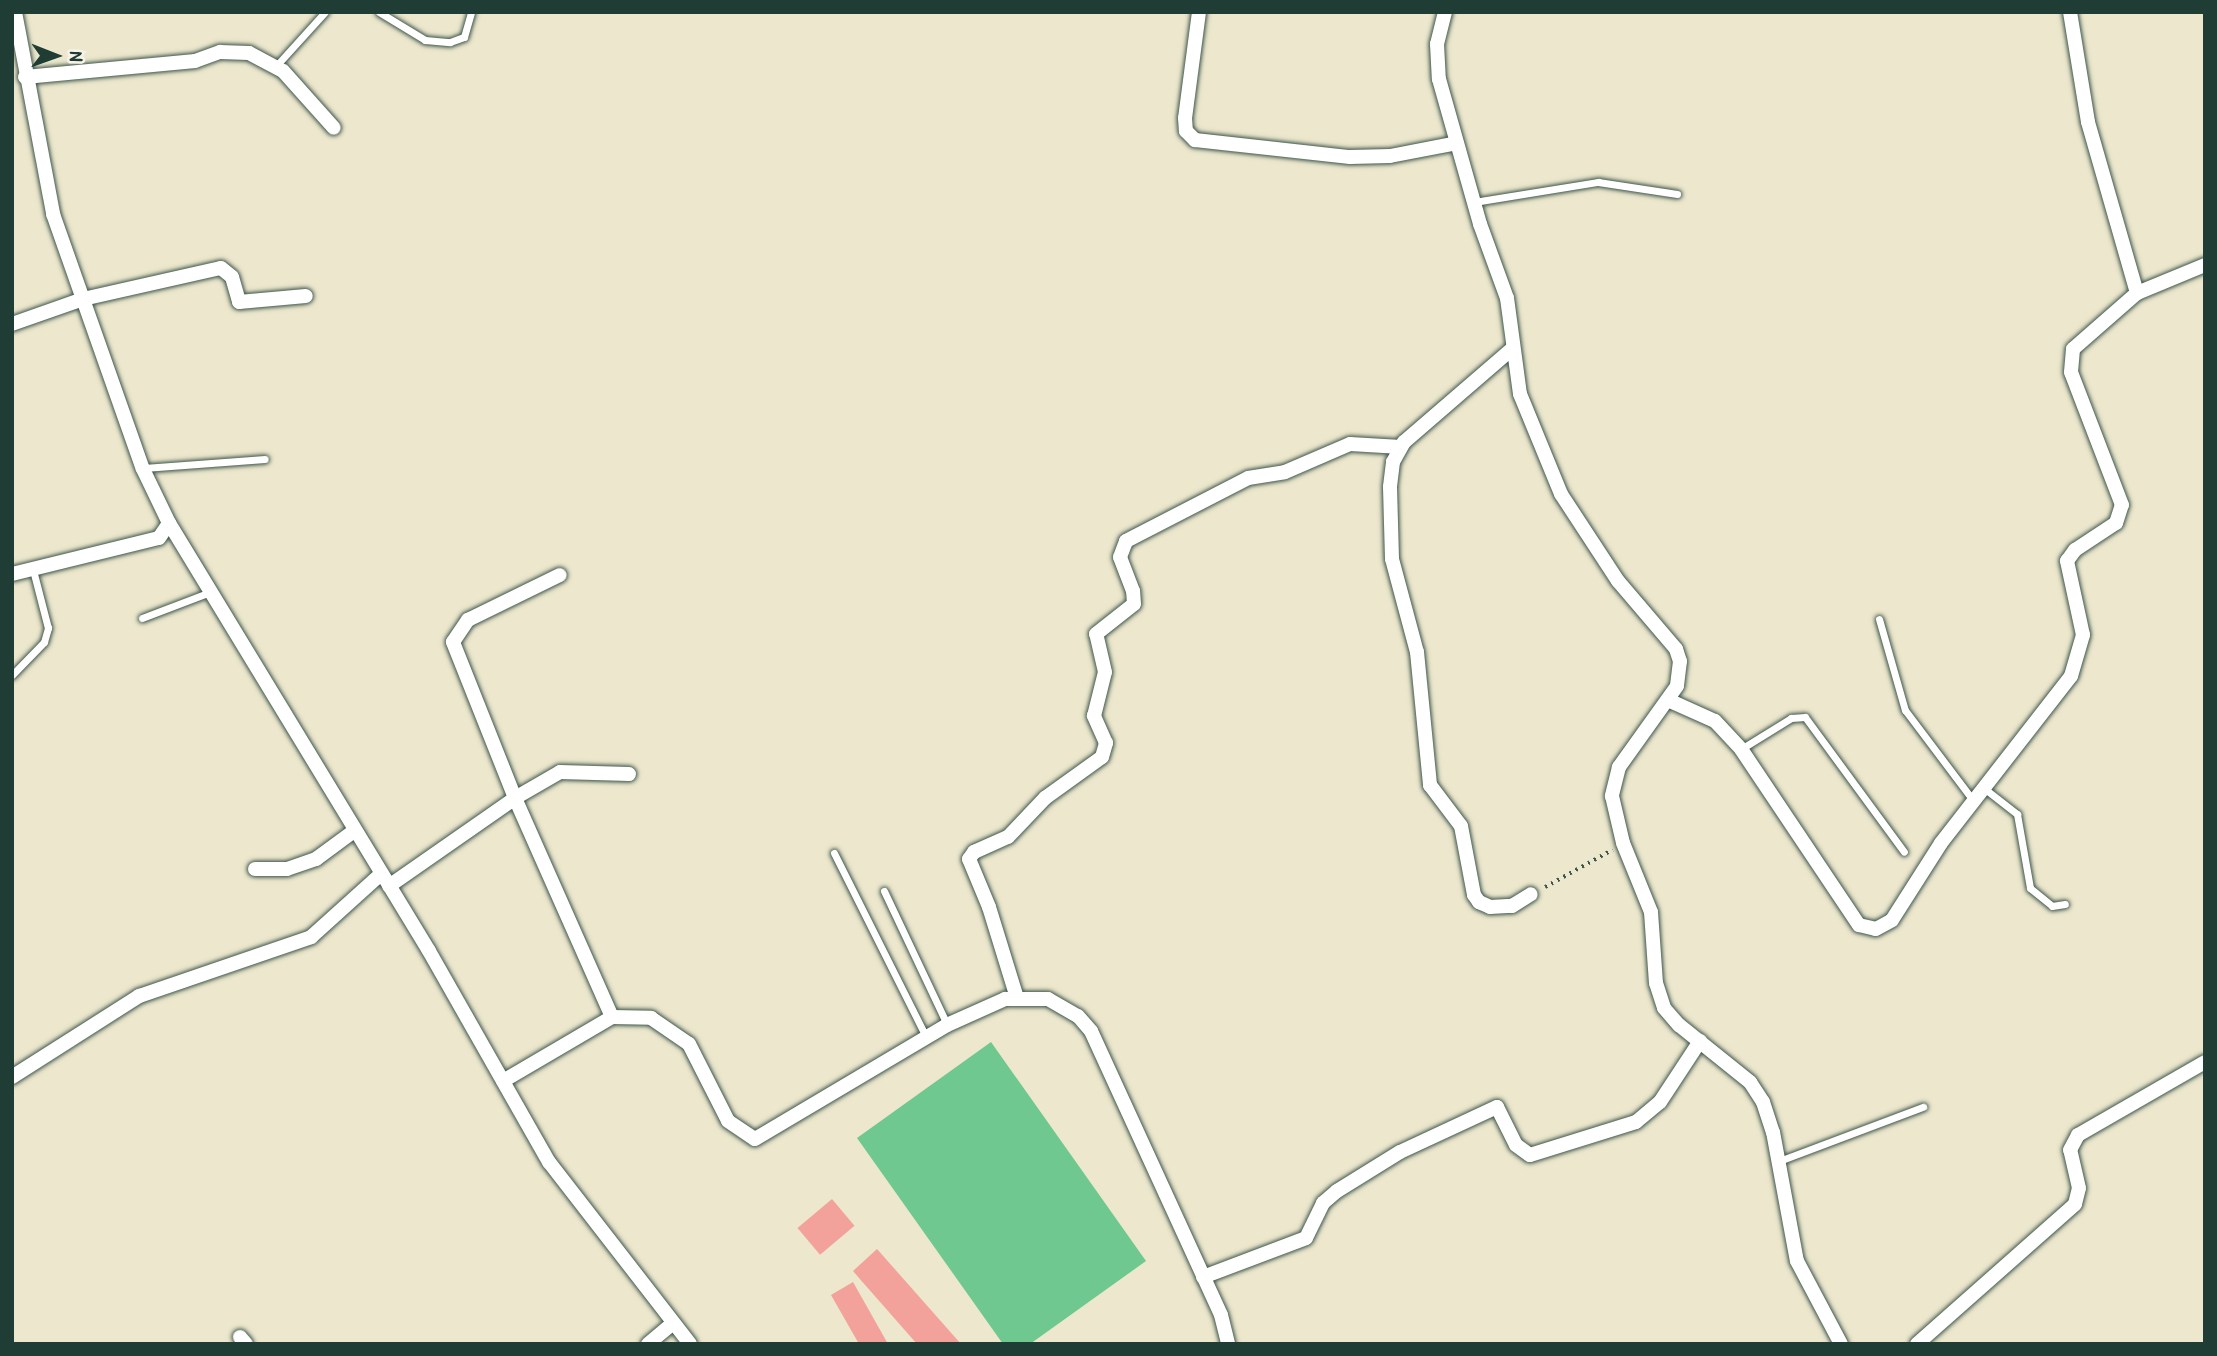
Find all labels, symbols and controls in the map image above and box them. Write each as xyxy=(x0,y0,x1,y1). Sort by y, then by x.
north arrow xyxy=(21,21,91,91)
text: N xyxy=(64,51,90,62)

